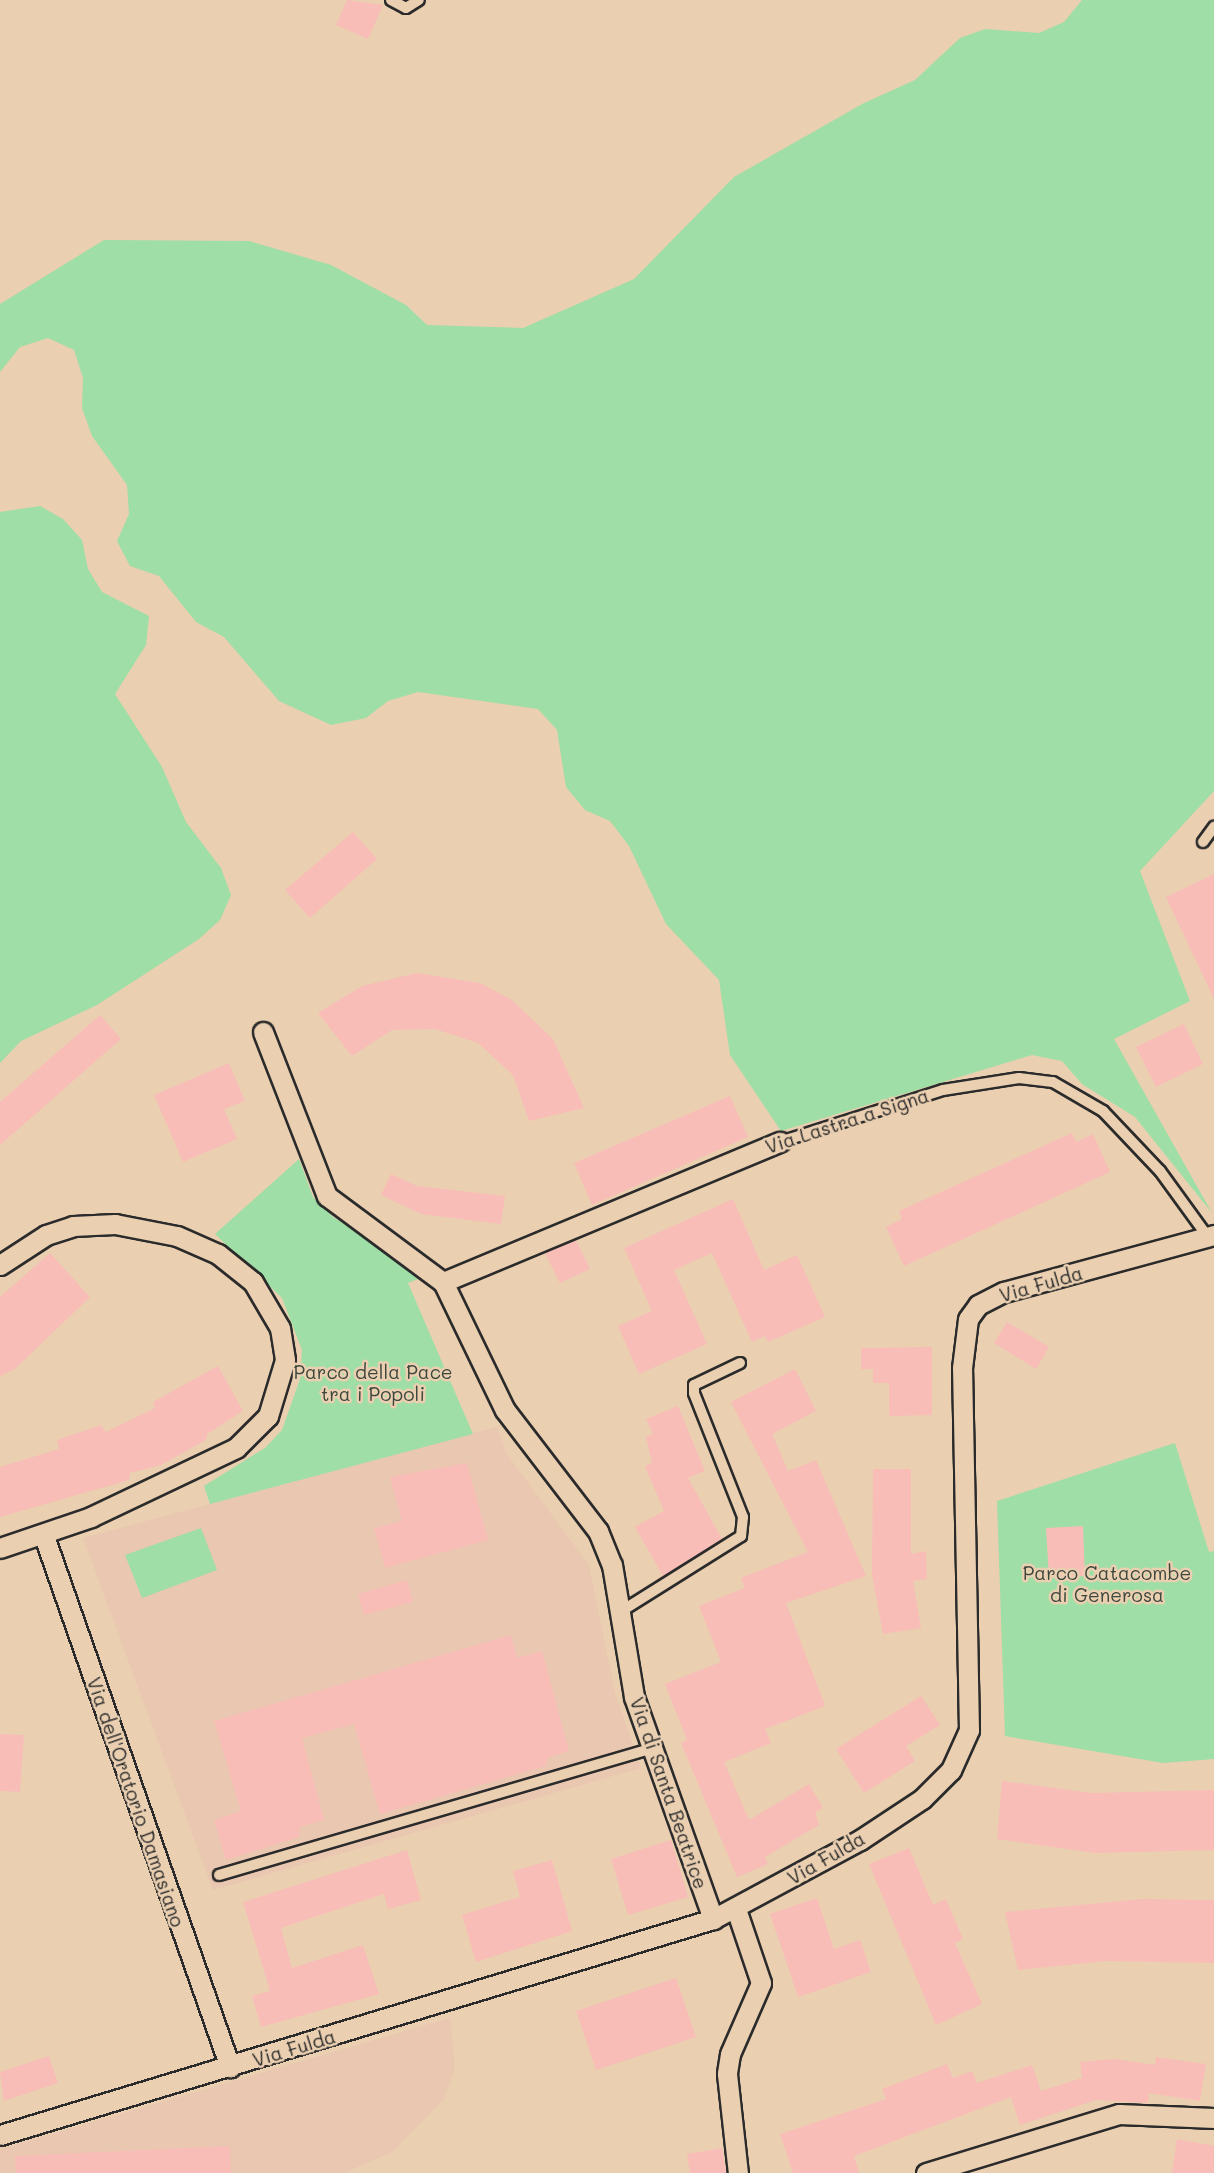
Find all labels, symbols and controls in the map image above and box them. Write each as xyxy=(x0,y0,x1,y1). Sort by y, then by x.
street label: Via Lastra a Signa xyxy=(762,1084,932,1158)
street label: Via Fulda xyxy=(997,1261,1085,1307)
park label: Parco della Pace tra i Popoli xyxy=(293,1361,453,1405)
park label: Parco Catacombe di Generosa xyxy=(1023,1562,1191,1606)
street label: Via dell'Oratorio Damasiano xyxy=(82,1674,190,1930)
street label: Via di Santa Beatrice xyxy=(625,1694,713,1892)
street label: Via Fulda xyxy=(783,1827,869,1889)
street label: Via Fulda xyxy=(250,2025,338,2071)

